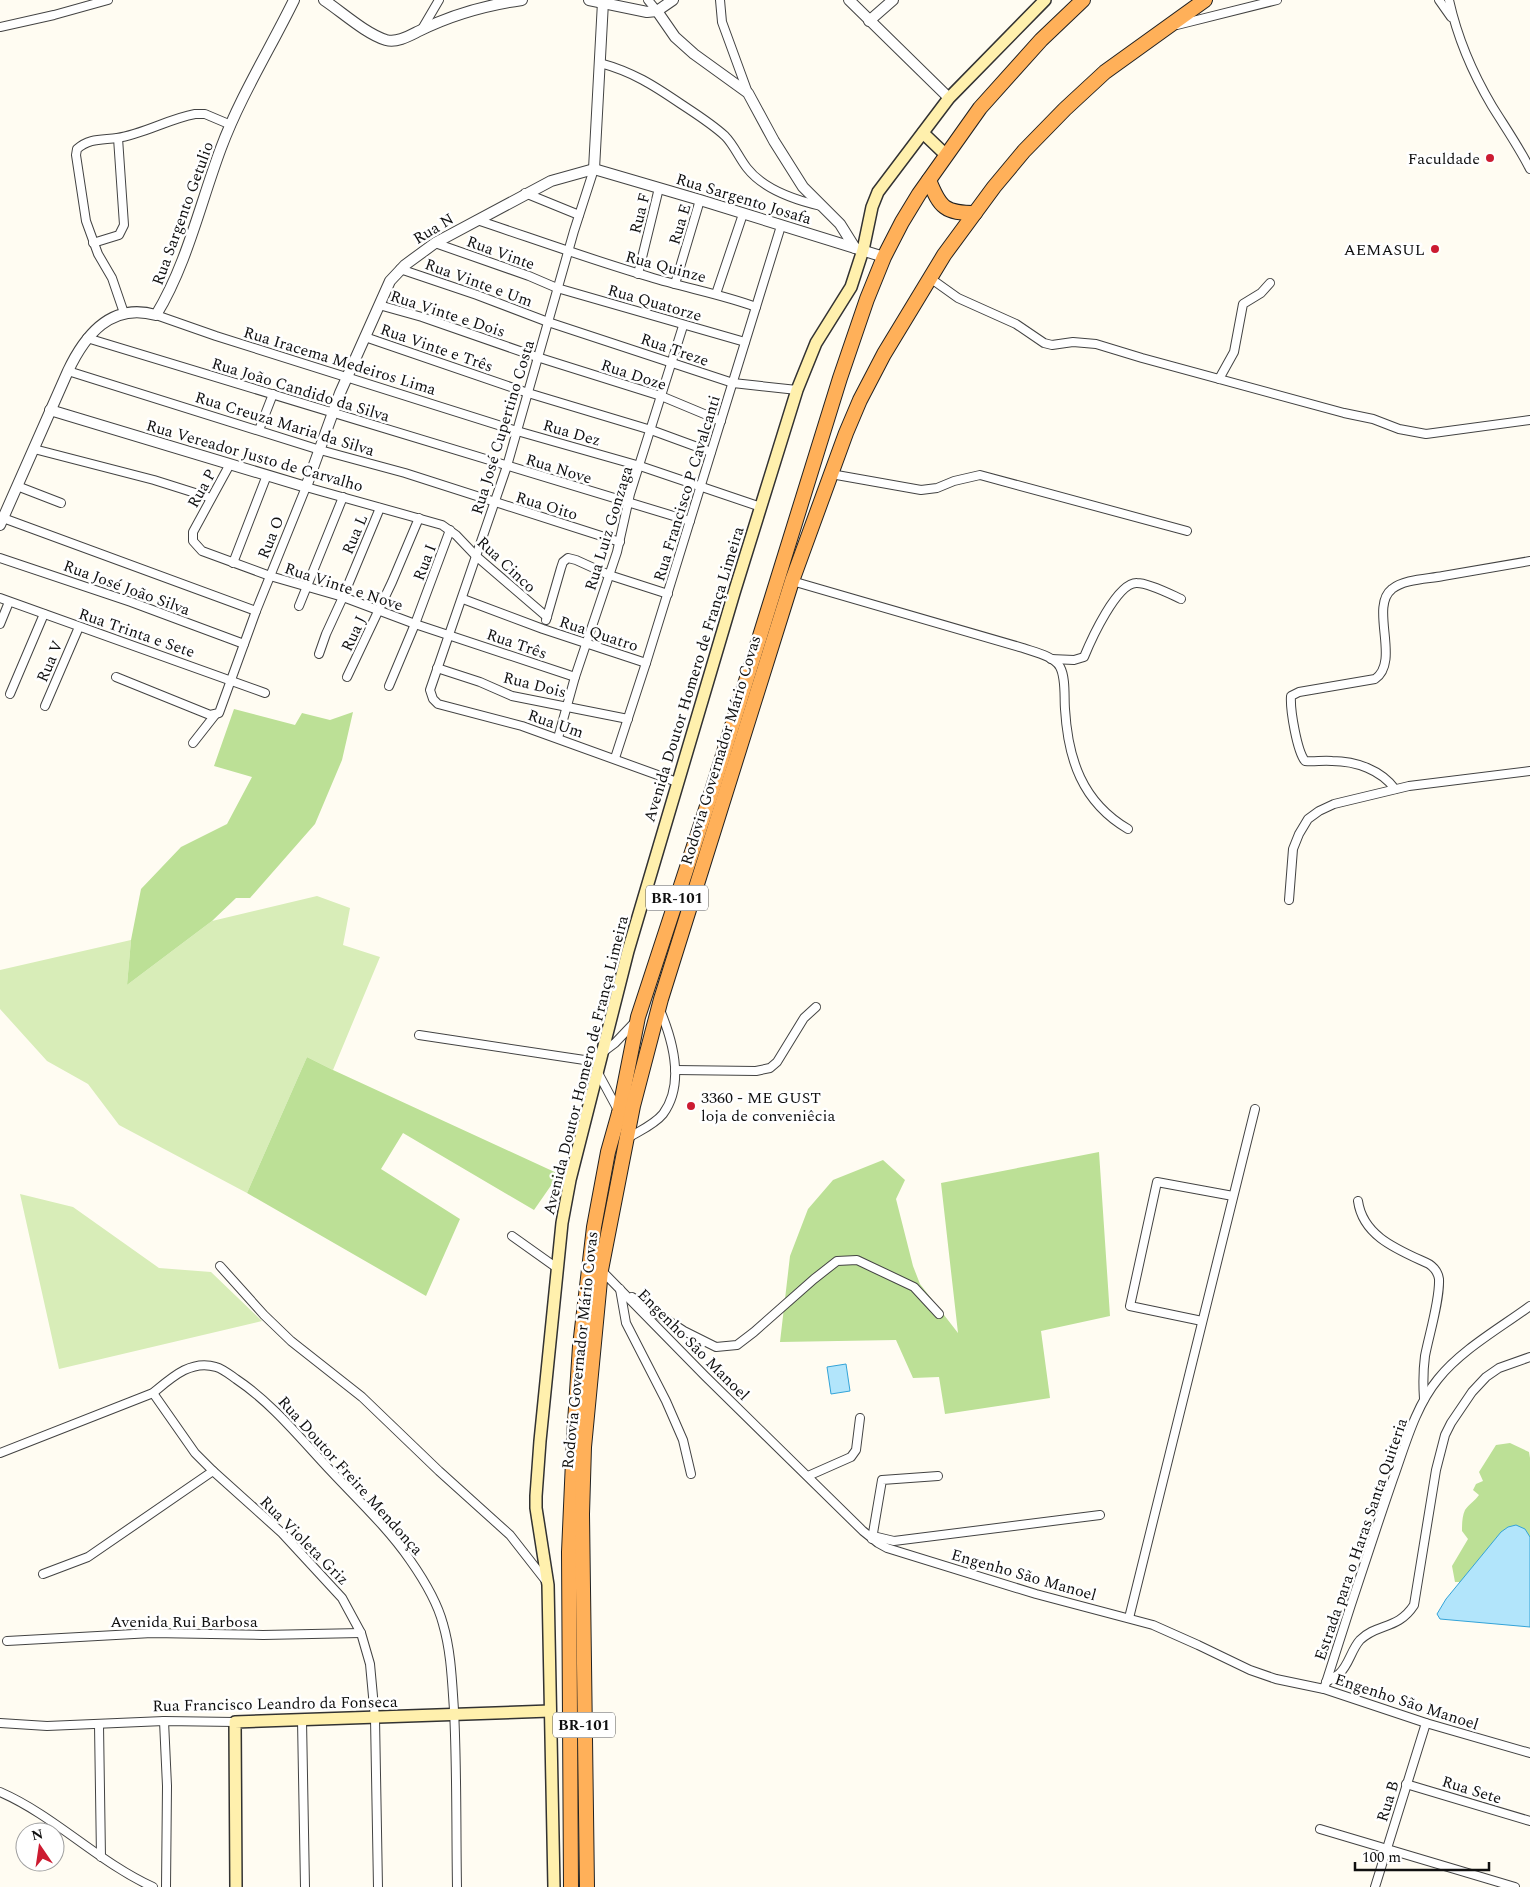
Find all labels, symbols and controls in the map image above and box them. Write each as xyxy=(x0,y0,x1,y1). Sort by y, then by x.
street label: Rua Sargento Getulio xyxy=(146,138,220,289)
place label: Faculdade xyxy=(1408,147,1480,171)
marker: Faculdade xyxy=(1484,152,1496,164)
street label: Rua Sargento Josafa xyxy=(673,167,815,231)
street label: Rua F xyxy=(623,190,657,236)
street label: Rua E xyxy=(662,201,698,248)
street label: Rua N xyxy=(408,207,459,251)
street label: Rua Vinte xyxy=(463,230,538,276)
place label: AEMASUL xyxy=(1344,238,1425,262)
marker: AEMASUL xyxy=(1429,243,1441,255)
street label: Rua Quinze xyxy=(623,245,709,289)
street label: Rua Vinte e Um xyxy=(421,252,536,314)
street label: Rua Quatorze xyxy=(605,278,705,328)
street label: Rua Vinte e Dois xyxy=(387,284,508,344)
street label: Rua Vinte e Três xyxy=(377,317,496,379)
street label: Rua Iracema Medeiros Lima xyxy=(240,320,439,402)
street label: Rua Treze xyxy=(637,327,712,373)
street label: Rua José Cupertino Costa xyxy=(465,337,541,518)
street label: Rua João Candido da Silva xyxy=(209,351,393,429)
street label: Rua Doze xyxy=(598,353,670,397)
street label: Rua Creuza Maria da Silva xyxy=(192,385,378,463)
street label: Rua Francisco P Cavalcanti xyxy=(647,392,727,584)
street label: Rua Vereador Justo de Carvalho xyxy=(143,413,366,498)
street label: Rua Dez xyxy=(540,413,604,453)
street label: Rua Nove xyxy=(523,448,595,490)
street label: Rua Luiz Gonzaga xyxy=(579,463,639,594)
street label: Rua P xyxy=(181,464,222,512)
street label: Rua Oito xyxy=(513,485,581,527)
street label: Rua L xyxy=(336,511,374,558)
street label: Rua O xyxy=(252,512,290,562)
street label: Avenida Doutor Homero de França Limeira xyxy=(637,523,750,825)
street label: Rua Cinco xyxy=(471,531,541,599)
street label: Rua I xyxy=(407,540,443,584)
street label: Rua José João Silva xyxy=(60,554,194,622)
street label: Rua Vinte e Nove xyxy=(281,556,406,617)
street label: Rua Trinta e Sete xyxy=(75,602,198,664)
street label: Rua Quatro xyxy=(556,610,641,658)
street label: Rua J xyxy=(335,611,373,656)
street label: Rua Três xyxy=(483,622,550,665)
street label: Rodovia Governador Mário Covas xyxy=(675,633,767,868)
street label: Rua V xyxy=(30,637,69,686)
street label: Rua Dois xyxy=(501,666,569,704)
street label: Rua Um xyxy=(524,703,587,745)
road number: BR-101 xyxy=(646,886,708,910)
street label: Avenida Doutor Homero de França Limeira xyxy=(537,913,635,1217)
place label: 3360 - ME GUST loja de conveniêcia xyxy=(701,1086,835,1128)
marker: 3360 - ME GUST loja de conveniêcia xyxy=(685,1100,697,1112)
street label: Rodovia Governador Mário Covas xyxy=(556,1230,604,1470)
street label: Engenho São Manoel xyxy=(632,1283,755,1406)
street label: Rua Doutor Freire Mendonça xyxy=(272,1391,429,1561)
street label: Estrada para o Haras Santa Quiteria xyxy=(1308,1415,1414,1664)
street label: Rua Violeta Griz xyxy=(254,1490,355,1591)
street label: Engenho São Manoel xyxy=(948,1543,1099,1607)
street label: Avenida Rui Barbosa xyxy=(110,1610,258,1634)
street label: Engenho São Manoel xyxy=(1332,1667,1482,1737)
street label: Rua Francisco Leandro da Fonseca xyxy=(152,1690,398,1718)
road number: BR-101 xyxy=(553,1712,615,1738)
street label: Rua Sete xyxy=(1439,1770,1505,1810)
street label: Rua B xyxy=(1370,1778,1406,1825)
north arrow xyxy=(15,1822,65,1872)
text: N xyxy=(29,1823,45,1846)
scale bar xyxy=(1355,1840,1489,1872)
text: 100 m xyxy=(1362,1846,1401,1869)

